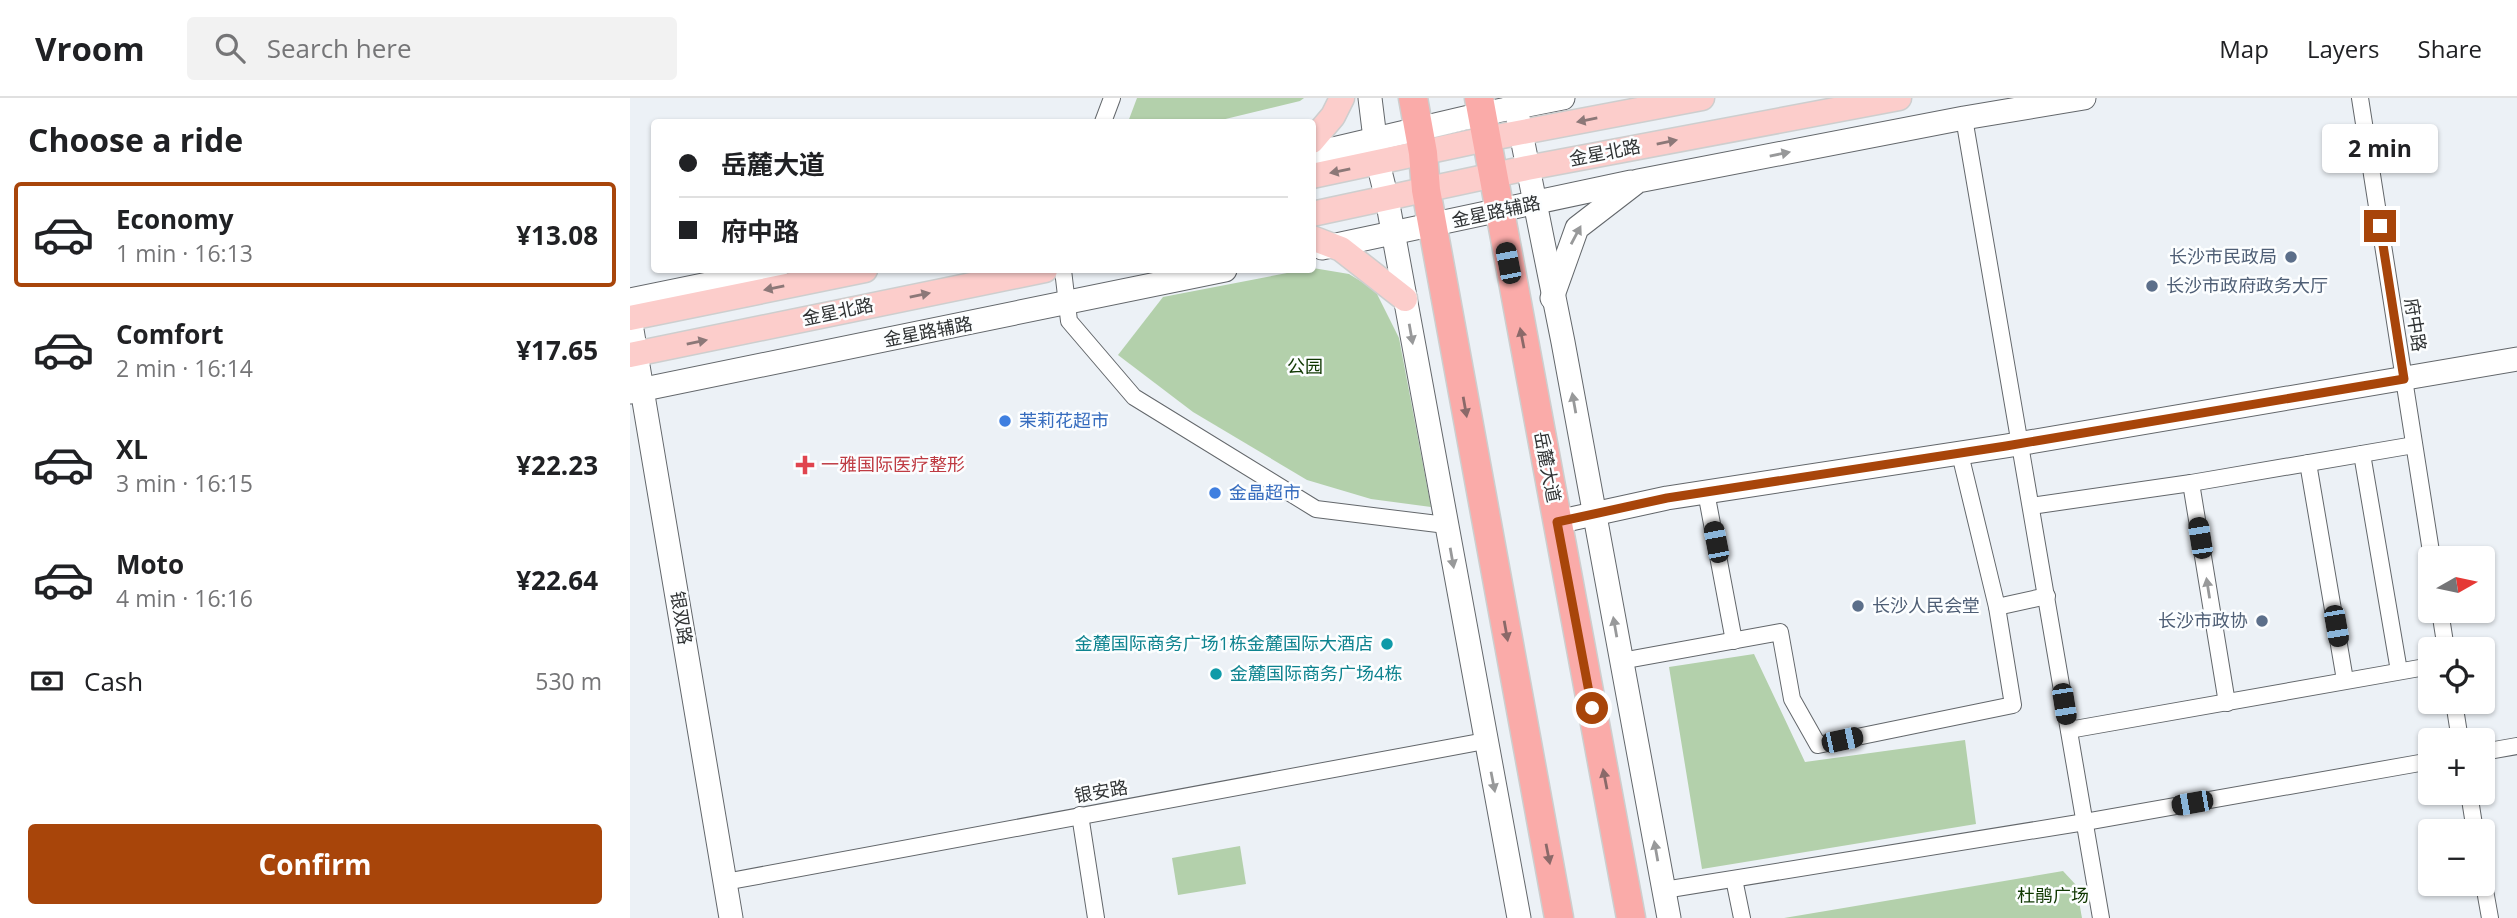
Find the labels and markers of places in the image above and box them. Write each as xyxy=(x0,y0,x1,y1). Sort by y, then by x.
place label: 长沙市民政局 xyxy=(2169,244,2277,268)
marker: 长沙市民政局 xyxy=(2283,249,2299,265)
place label: 长沙市政府政务大厅 xyxy=(2166,273,2328,297)
marker: 长沙市政府政务大厅 xyxy=(2144,278,2160,294)
place label: 茉莉花超市 xyxy=(1019,408,1109,432)
marker: 茉莉花超市 xyxy=(997,413,1013,429)
place label: 一雅国际医疗整形 xyxy=(821,452,965,476)
marker: 一雅国际医疗整形 xyxy=(795,455,815,475)
place label: 金晶超市 xyxy=(1229,480,1301,504)
marker: 金晶超市 xyxy=(1207,485,1223,501)
place label: 长沙人民会堂 xyxy=(1872,593,1980,617)
marker: 长沙人民会堂 xyxy=(1850,598,1866,614)
place label: 长沙市政协 xyxy=(2158,608,2248,632)
marker: 长沙市政协 xyxy=(2254,613,2270,629)
place label: 金麓国际商务广场1栋金麓国际大酒店 xyxy=(1075,631,1373,655)
marker: 金麓国际商务广场1栋金麓国际大酒店 xyxy=(1379,636,1395,652)
place label: 金麓国际商务广场4栋 xyxy=(1230,661,1402,685)
marker: 金麓国际商务广场4栋 xyxy=(1208,666,1224,682)

